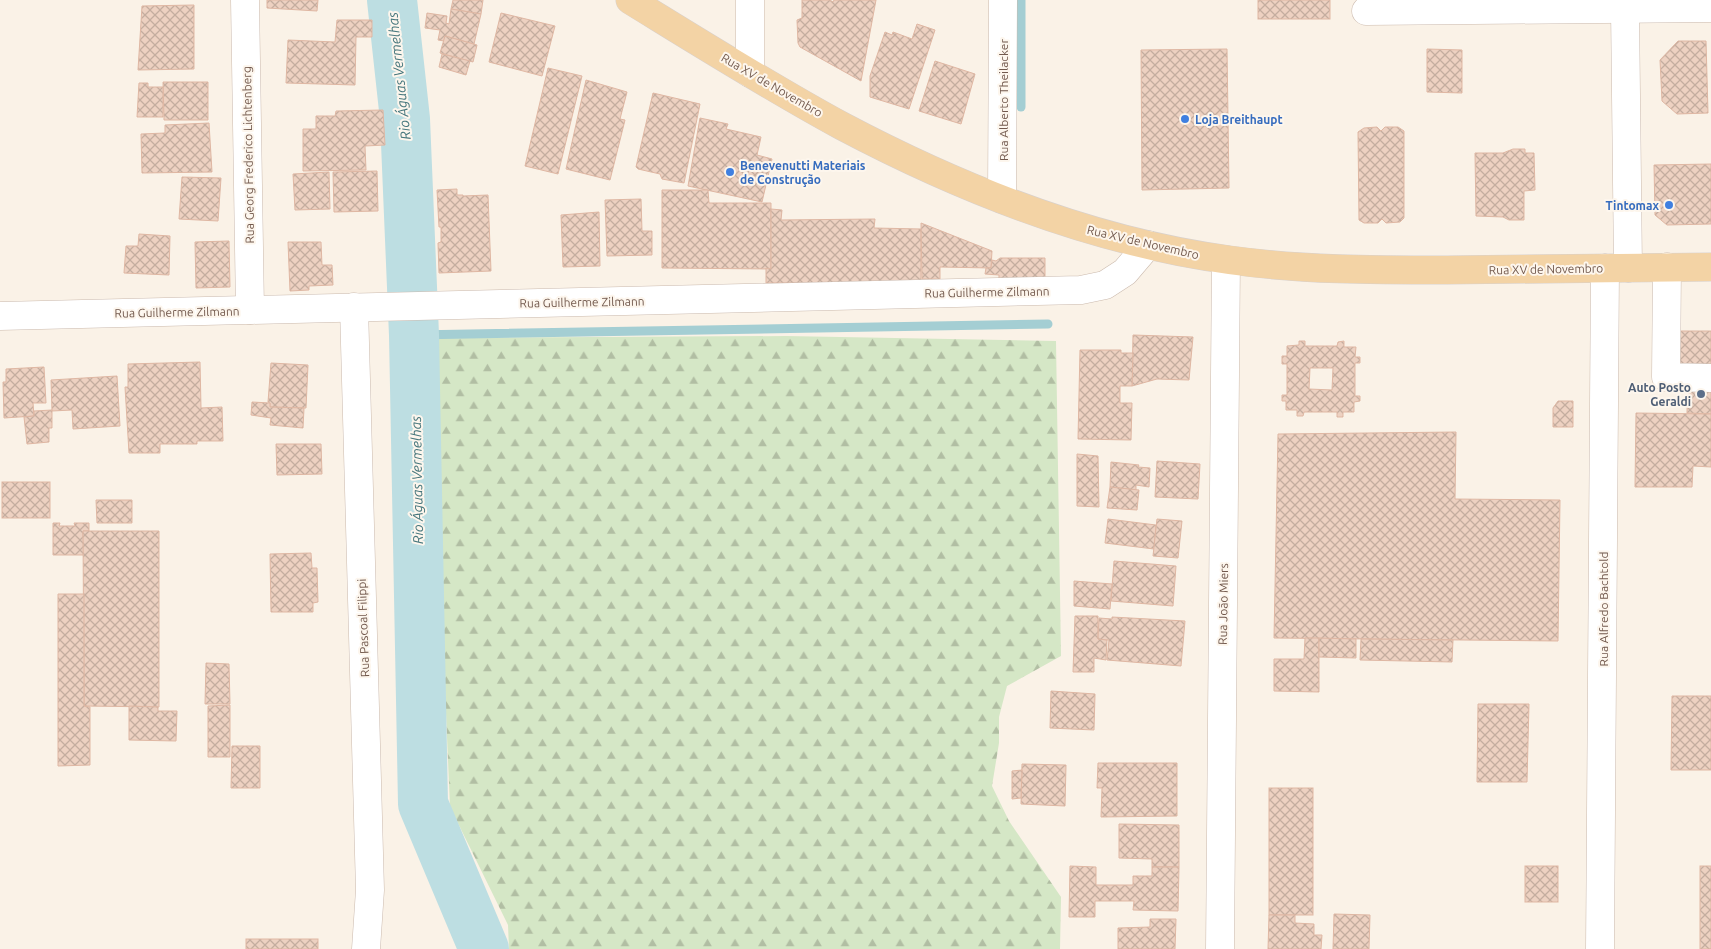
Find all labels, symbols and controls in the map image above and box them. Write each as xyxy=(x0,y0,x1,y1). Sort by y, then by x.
water label: Rio Águas Vermelhas xyxy=(383,11,414,141)
street label: Rua Alberto Theilacker xyxy=(997,39,1010,161)
street label: Rua XV de Novembro xyxy=(719,51,825,119)
street label: Rua Georg Frederico Lichtenberg xyxy=(240,66,256,244)
marker: Loja Breithaupt xyxy=(1179,113,1191,125)
place label: Loja Breithaupt xyxy=(1195,113,1283,126)
place label: Benevenutti Materiais de Construção xyxy=(740,159,866,188)
marker: Benevenutti Materiais de Construção xyxy=(724,166,736,178)
place label: Tintomax xyxy=(1606,199,1659,212)
marker: Tintomax xyxy=(1663,199,1675,211)
street label: Rua XV de Novembro xyxy=(1086,223,1200,261)
street label: Rua XV de Novembro xyxy=(1489,262,1603,276)
street label: Rua Guilherme Zilmann xyxy=(924,284,1050,300)
street label: Rua Guilherme Zilmann xyxy=(519,294,645,310)
street label: Rua Guilherme Zilmann xyxy=(114,304,240,320)
place label: Auto Posto Geraldi xyxy=(1628,381,1691,408)
marker: Auto Posto Geraldi xyxy=(1695,388,1707,400)
water label: Rio Águas Vermelhas xyxy=(407,416,426,544)
street label: Rua Alfredo Bachtold xyxy=(1597,552,1610,666)
street label: Rua João Miers xyxy=(1216,563,1230,645)
street label: Rua Pascoal Filippi xyxy=(355,578,371,677)

